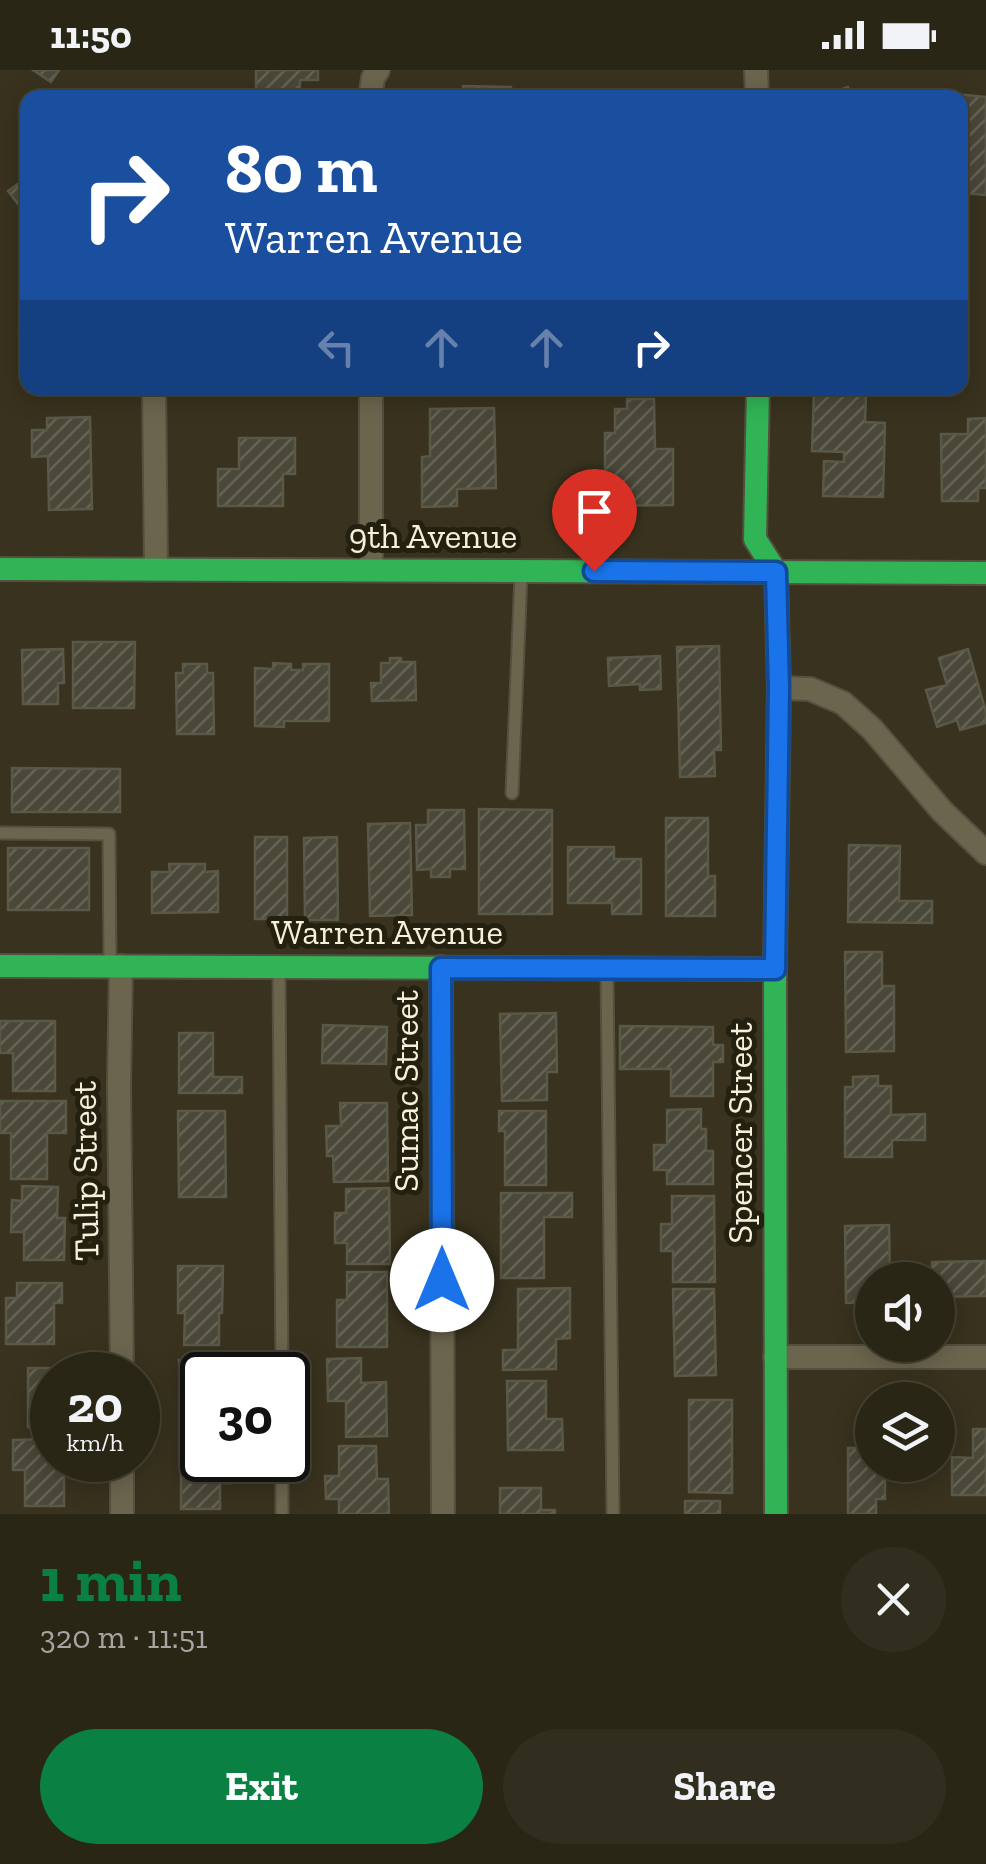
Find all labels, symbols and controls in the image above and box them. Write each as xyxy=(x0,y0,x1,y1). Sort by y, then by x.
text: 11:50 xyxy=(50,12,132,58)
text: 80 m xyxy=(225,126,377,210)
icon: right xyxy=(60,130,190,260)
text: Warren Avenue xyxy=(225,211,523,265)
icon: left xyxy=(309,320,364,375)
icon: ahead xyxy=(414,320,469,375)
icon: ahead xyxy=(519,320,574,375)
icon: right xyxy=(624,320,679,375)
pin xyxy=(552,469,637,572)
icon: arrive xyxy=(567,484,622,539)
street label: 9th Avenue xyxy=(349,515,517,557)
street label: Warren Avenue xyxy=(271,911,503,953)
street label: Sumac Street xyxy=(385,990,427,1192)
street label: Spencer Street xyxy=(719,1022,761,1244)
street label: Tulip Street xyxy=(62,1081,108,1261)
position arrow xyxy=(390,1228,494,1332)
map controls xyxy=(855,1262,955,1482)
button: sound xyxy=(855,1262,955,1362)
speed limit sign: 30 xyxy=(180,1352,310,1482)
text: 20 xyxy=(67,1375,123,1435)
button: layers xyxy=(855,1382,955,1482)
text: km/h xyxy=(66,1427,124,1457)
text: 1 min xyxy=(40,1544,182,1616)
button: close xyxy=(841,1547,946,1652)
text: 320 m · 11:51 xyxy=(40,1618,208,1656)
button: Exit xyxy=(40,1729,483,1844)
button: Share xyxy=(503,1729,946,1844)

